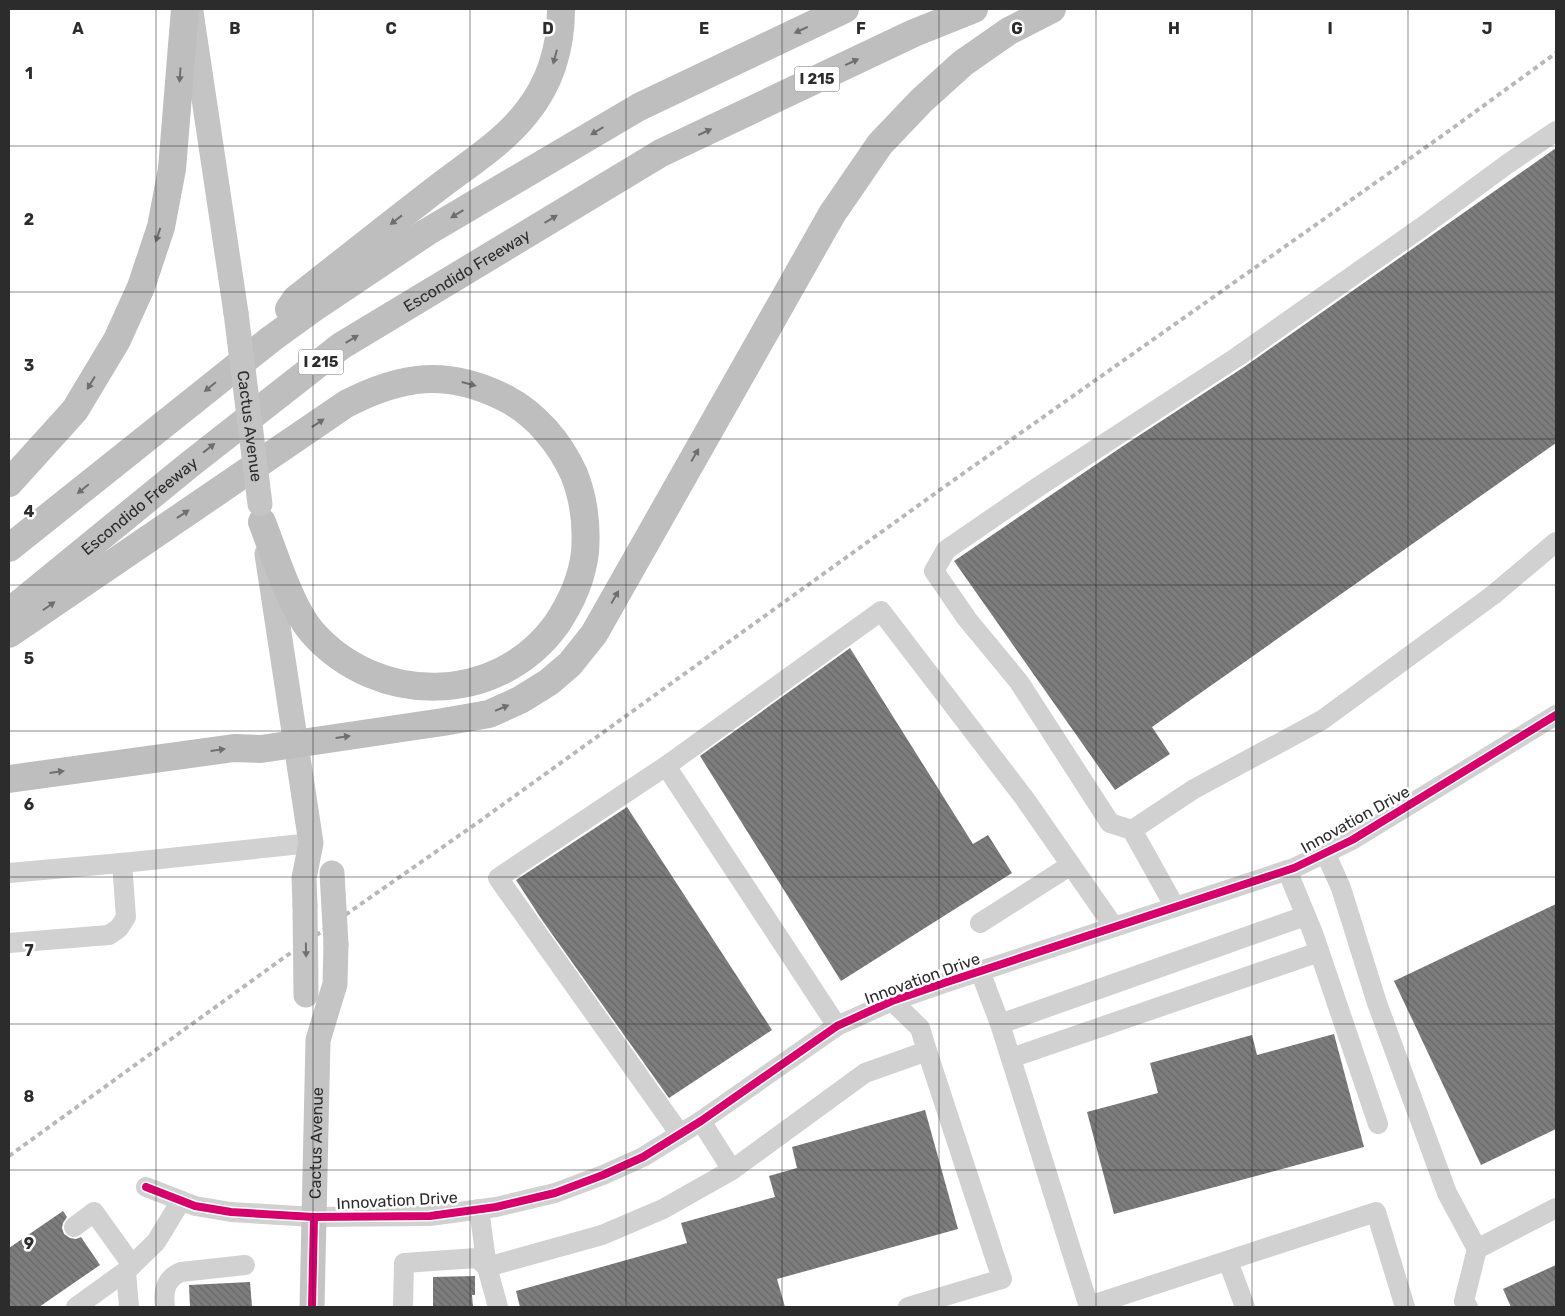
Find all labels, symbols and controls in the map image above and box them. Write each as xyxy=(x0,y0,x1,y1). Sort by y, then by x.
text: A xyxy=(72,19,84,38)
text: B xyxy=(229,19,241,38)
text: C xyxy=(385,19,397,38)
text: D xyxy=(542,19,554,38)
text: E xyxy=(699,19,709,38)
text: F xyxy=(856,19,866,38)
text: G xyxy=(1011,19,1023,38)
text: H xyxy=(1168,19,1180,38)
text: I xyxy=(1327,19,1333,38)
text: J xyxy=(1482,19,1492,38)
one-way arrow xyxy=(794,26,808,34)
one-way arrow xyxy=(551,49,559,64)
one-way arrow xyxy=(845,58,859,66)
text: 1 xyxy=(25,64,33,83)
road number: I 215 xyxy=(794,66,840,92)
one-way arrow xyxy=(175,67,183,83)
one-way arrow xyxy=(591,127,604,136)
one-way arrow xyxy=(698,128,712,136)
text: 2 xyxy=(24,210,34,229)
one-way arrow xyxy=(451,210,464,219)
one-way arrow xyxy=(390,215,403,226)
one-way arrow xyxy=(545,215,558,224)
street label: Escondido Freeway xyxy=(400,225,534,316)
one-way arrow xyxy=(153,228,161,243)
one-way arrow xyxy=(346,335,359,344)
road number: I 215 xyxy=(298,350,344,374)
text: 3 xyxy=(24,356,34,375)
street label: Cactus Avenue xyxy=(233,369,266,483)
one-way arrow xyxy=(87,376,96,389)
one-way arrow xyxy=(461,381,476,389)
one-way arrow xyxy=(204,382,217,393)
one-way arrow xyxy=(311,419,324,428)
one-way arrow xyxy=(202,443,215,454)
one-way arrow xyxy=(691,448,699,463)
street label: Escondido Freeway xyxy=(77,453,201,559)
one-way arrow xyxy=(76,484,90,494)
text: 4 xyxy=(24,502,35,521)
one-way arrow xyxy=(176,509,190,519)
one-way arrow xyxy=(611,589,619,604)
one-way arrow xyxy=(42,601,55,611)
text: 5 xyxy=(24,649,34,668)
one-way arrow xyxy=(495,704,510,712)
one-way arrow xyxy=(335,732,351,740)
one-way arrow xyxy=(210,746,226,754)
one-way arrow xyxy=(49,768,65,776)
street label: Innovation Drive xyxy=(1298,782,1413,857)
text: 6 xyxy=(24,795,34,814)
text: 7 xyxy=(24,941,34,960)
one-way arrow xyxy=(302,942,310,958)
street label: Innovation Drive xyxy=(862,949,982,1008)
text: 8 xyxy=(24,1087,35,1106)
street label: Cactus Avenue xyxy=(305,1087,327,1199)
street label: Innovation Drive xyxy=(336,1188,458,1213)
text: 9 xyxy=(24,1234,34,1253)

